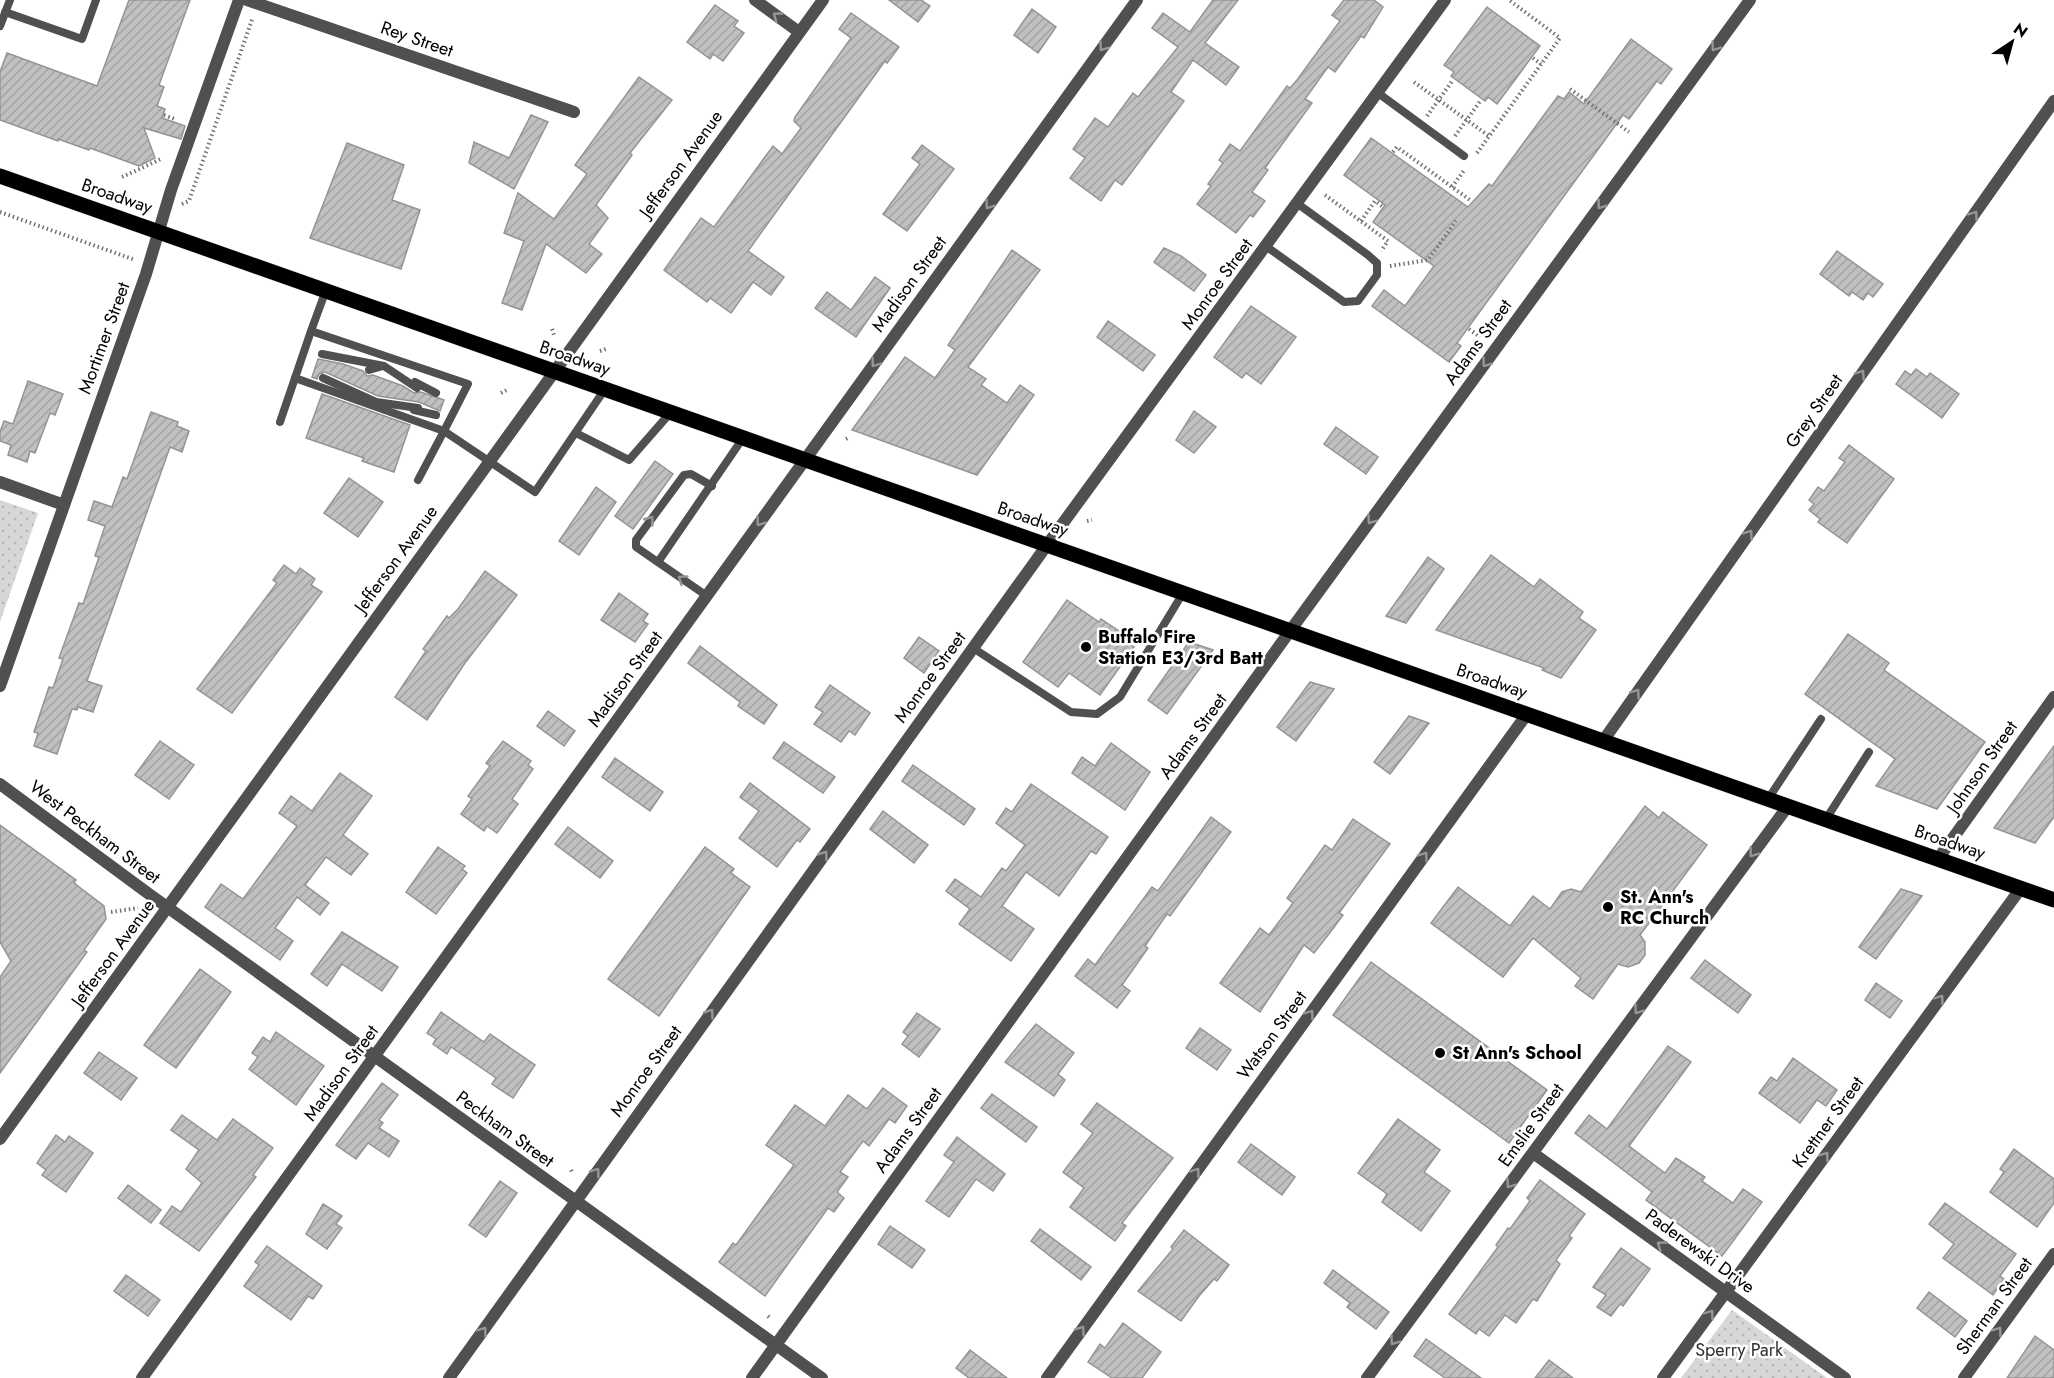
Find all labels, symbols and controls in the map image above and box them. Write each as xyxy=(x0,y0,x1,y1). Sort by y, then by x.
one-way arrow xyxy=(772,12,783,23)
north arrow xyxy=(1982,12,2042,72)
street label: Rey Street xyxy=(377,14,457,64)
text: N xyxy=(2009,17,2032,43)
one-way arrow xyxy=(1099,41,1110,52)
one-way arrow xyxy=(1711,41,1722,52)
street label: Jefferson Avenue xyxy=(632,105,729,225)
street label: Broadway xyxy=(78,172,156,220)
one-way arrow xyxy=(1597,198,1608,209)
one-way arrow xyxy=(985,199,996,210)
one-way arrow xyxy=(1967,211,1978,222)
street label: Madison Street xyxy=(865,230,953,337)
street label: Monroe Street xyxy=(1175,232,1259,335)
street label: Mortimer Street xyxy=(72,278,137,398)
street label: Adams Street xyxy=(1438,293,1518,390)
street label: Broadway xyxy=(536,334,614,382)
one-way arrow xyxy=(1482,356,1493,367)
one-way arrow xyxy=(871,357,882,368)
street label: Grey Street xyxy=(1779,368,1849,453)
one-way arrow xyxy=(1854,370,1865,381)
street label: Broadway xyxy=(994,495,1072,543)
street label: Jefferson Avenue xyxy=(347,500,444,620)
one-way arrow xyxy=(1367,514,1378,525)
one-way arrow xyxy=(757,515,768,526)
one-way arrow xyxy=(643,516,654,527)
one-way arrow xyxy=(1742,529,1753,540)
one-way arrow xyxy=(678,575,689,586)
place label: Buffalo Fire Station E3/3rd Batt xyxy=(1098,624,1263,671)
street label: Madison Street xyxy=(581,625,669,732)
street label: Monroe Street xyxy=(888,625,972,728)
marker: Buffalo Fire Station E3/3rd Batt xyxy=(1079,640,1093,654)
street label: Broadway xyxy=(1453,657,1531,705)
street label: Adams Street xyxy=(1153,687,1233,784)
one-way arrow xyxy=(1629,689,1640,700)
street label: Johnson Street xyxy=(1939,715,2024,820)
street label: West Peckham Street xyxy=(24,774,167,890)
street label: Broadway xyxy=(1911,818,1989,866)
one-way arrow xyxy=(1750,846,1761,857)
one-way arrow xyxy=(817,850,828,861)
one-way arrow xyxy=(1417,852,1428,863)
place label: St. Ann's RC Church xyxy=(1620,884,1709,931)
street label: Jefferson Avenue xyxy=(64,894,161,1014)
marker: St. Ann's RC Church xyxy=(1601,900,1615,914)
street label: Watson Street xyxy=(1231,985,1313,1085)
one-way arrow xyxy=(1933,995,1944,1006)
one-way arrow xyxy=(1634,1003,1645,1014)
one-way arrow xyxy=(703,1009,714,1020)
one-way arrow xyxy=(1302,1010,1313,1021)
street label: Madison Street xyxy=(297,1019,385,1126)
street label: Monroe Street xyxy=(604,1019,688,1122)
place label: St Ann's School xyxy=(1452,1040,1582,1066)
marker: St Ann's School xyxy=(1433,1046,1447,1060)
street label: Krettner Street xyxy=(1786,1070,1870,1173)
street label: Emslie Street xyxy=(1492,1077,1571,1172)
street label: Adams Street xyxy=(868,1081,948,1178)
street label: Peckham Street xyxy=(451,1085,560,1174)
one-way arrow xyxy=(1818,1152,1829,1163)
one-way arrow xyxy=(589,1167,600,1178)
one-way arrow xyxy=(1188,1168,1199,1179)
one-way arrow xyxy=(1506,1178,1517,1189)
street label: Paderewski Drive xyxy=(1640,1202,1760,1300)
one-way arrow xyxy=(1657,1242,1668,1253)
street label: Sherman Street xyxy=(1950,1251,2039,1360)
one-way arrow xyxy=(1703,1309,1714,1320)
one-way arrow xyxy=(476,1326,487,1337)
one-way arrow xyxy=(1074,1326,1085,1337)
one-way arrow xyxy=(1991,1326,2002,1337)
one-way arrow xyxy=(1390,1335,1401,1346)
park label: Sperry Park xyxy=(1695,1337,1783,1363)

